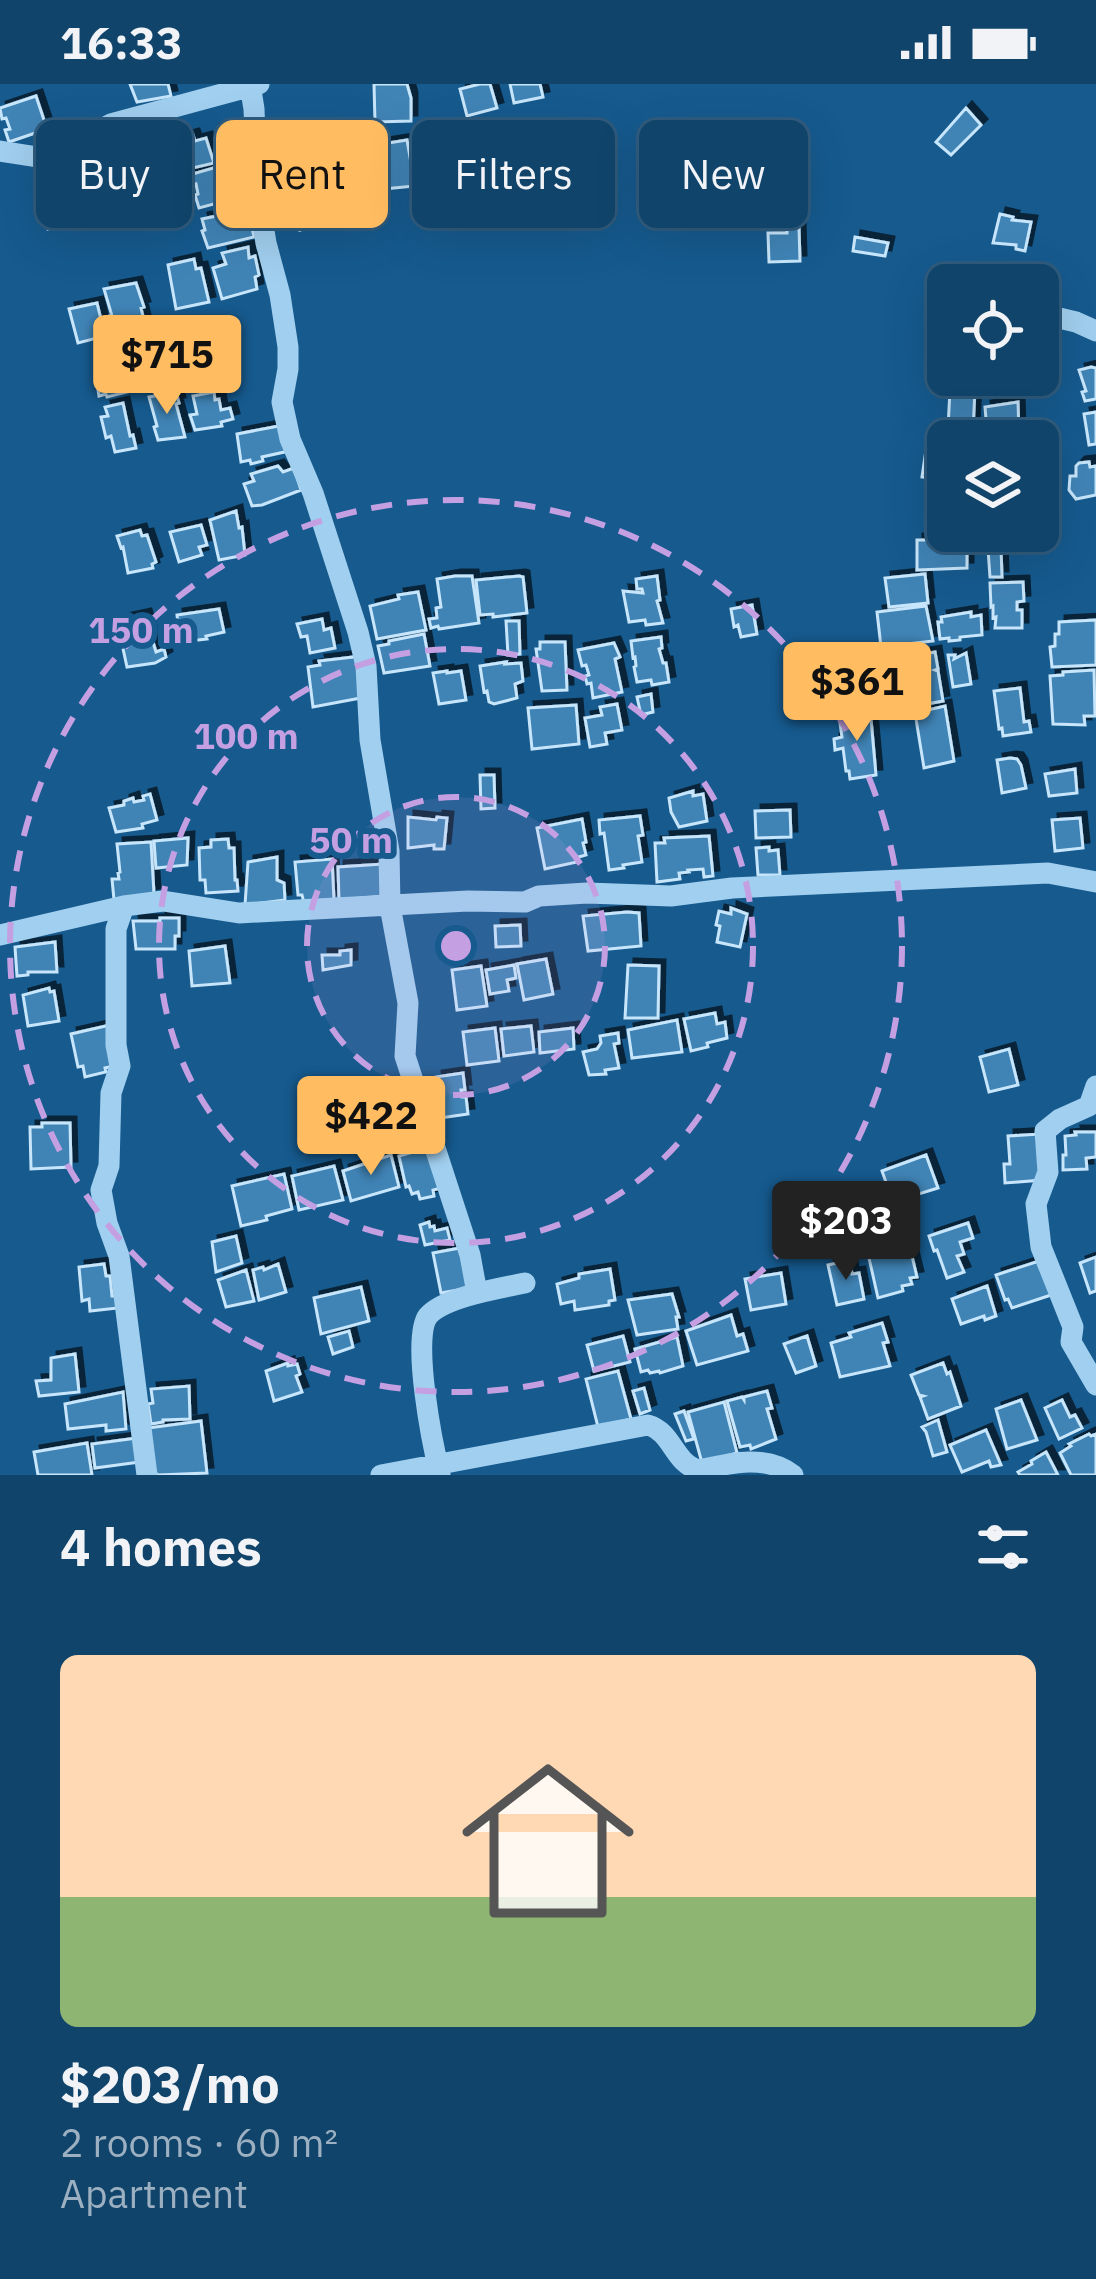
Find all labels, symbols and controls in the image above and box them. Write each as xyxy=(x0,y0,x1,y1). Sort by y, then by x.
text: 16:33 xyxy=(60,13,183,71)
chip: Buy xyxy=(36,120,192,228)
chip: Rent xyxy=(216,120,388,228)
chip: Filters xyxy=(412,120,615,228)
chip: New xyxy=(639,120,808,228)
map controls xyxy=(927,264,1059,552)
button: locate xyxy=(927,264,1059,396)
pin: $715 xyxy=(96,315,238,417)
text: $715 xyxy=(120,328,214,379)
button: layers xyxy=(927,420,1059,552)
text: 150 m xyxy=(88,606,194,653)
pin: $361 xyxy=(786,642,928,744)
text: $361 xyxy=(810,655,904,706)
text: 100 m xyxy=(193,712,299,759)
text: 50 m xyxy=(309,816,393,863)
centre of rings xyxy=(435,925,477,967)
pin: $422 xyxy=(300,1076,442,1178)
text: $422 xyxy=(324,1089,418,1140)
pin: $203 xyxy=(775,1181,917,1283)
text: $203 xyxy=(799,1194,893,1245)
text: 4 homes xyxy=(60,1514,262,1580)
icon: filters xyxy=(970,1514,1036,1580)
icon: home xyxy=(440,1733,656,1949)
text: $203/mo xyxy=(60,2051,280,2117)
text: 2 rooms · 60 m² xyxy=(60,2117,338,2168)
text: Apartment xyxy=(60,2168,248,2219)

